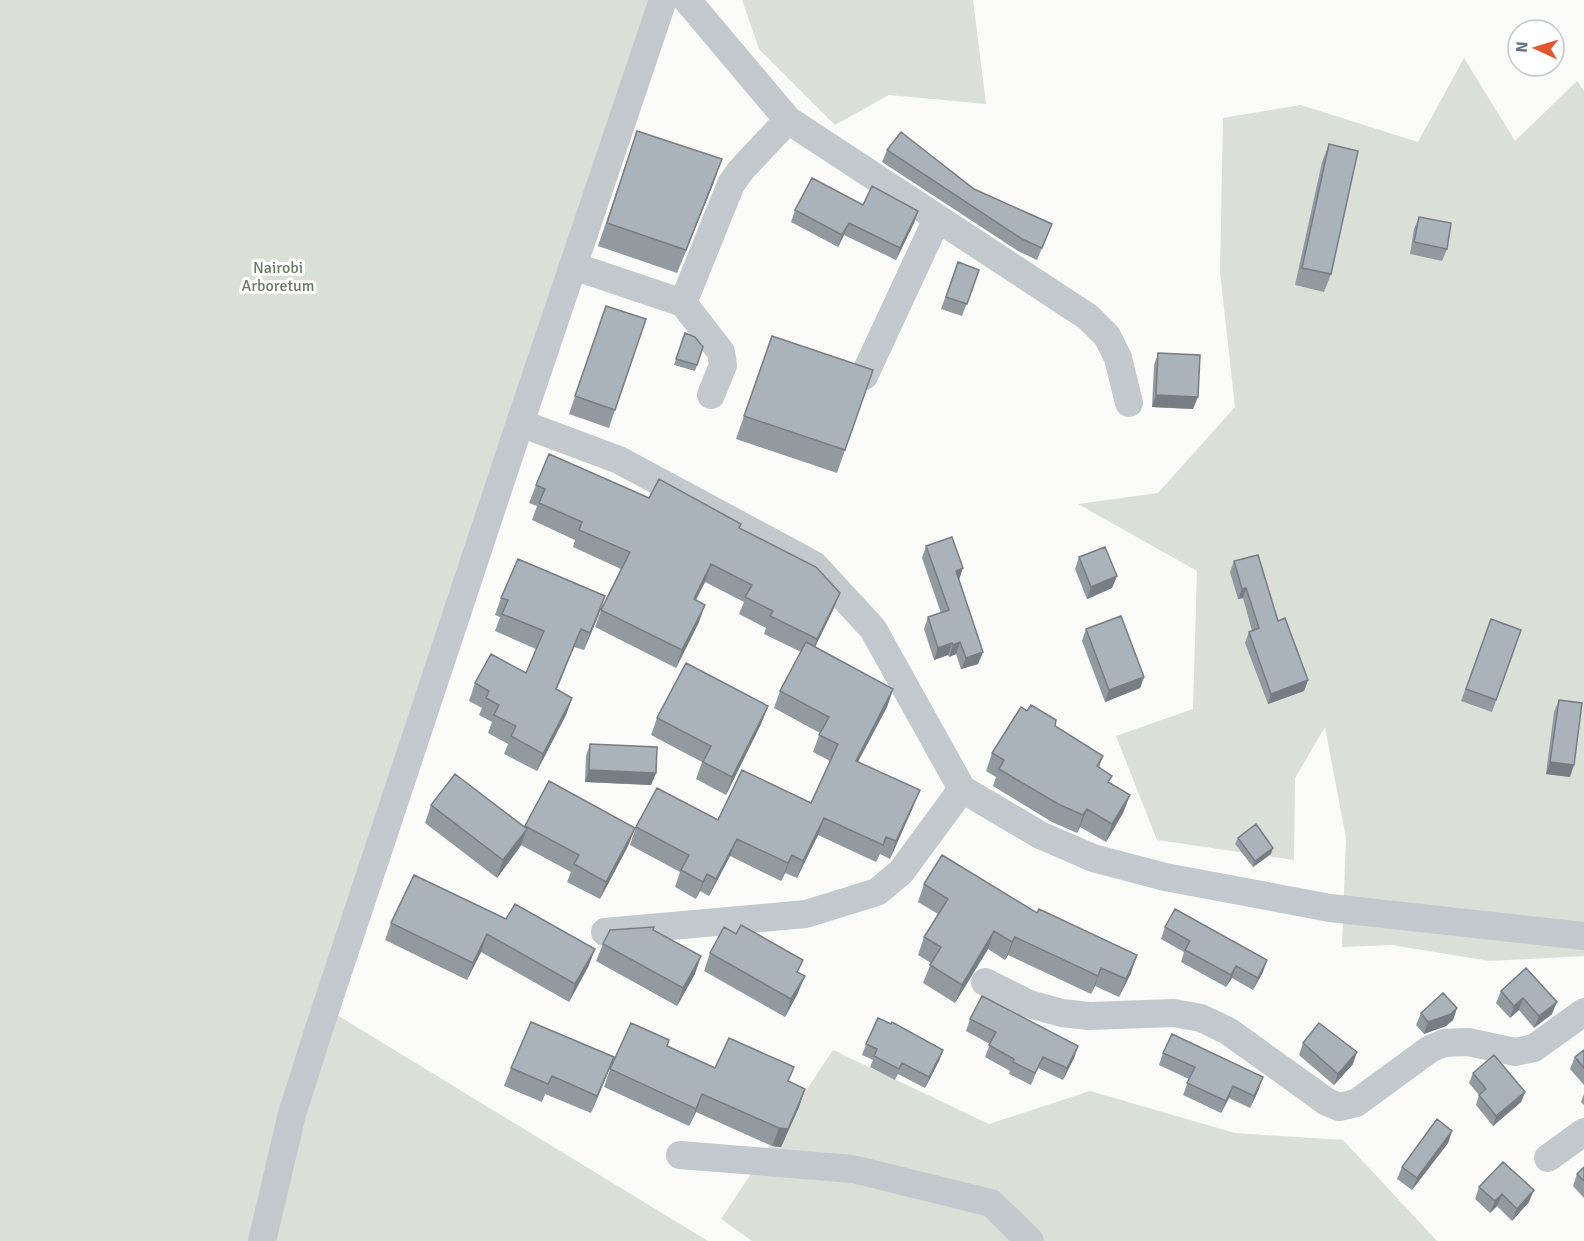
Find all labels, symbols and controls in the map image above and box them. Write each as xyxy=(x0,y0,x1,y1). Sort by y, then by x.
north arrow xyxy=(1506,18,1566,78)
text: N xyxy=(1512,41,1532,53)
park label: Nairobi Arboretum xyxy=(241,258,315,296)

